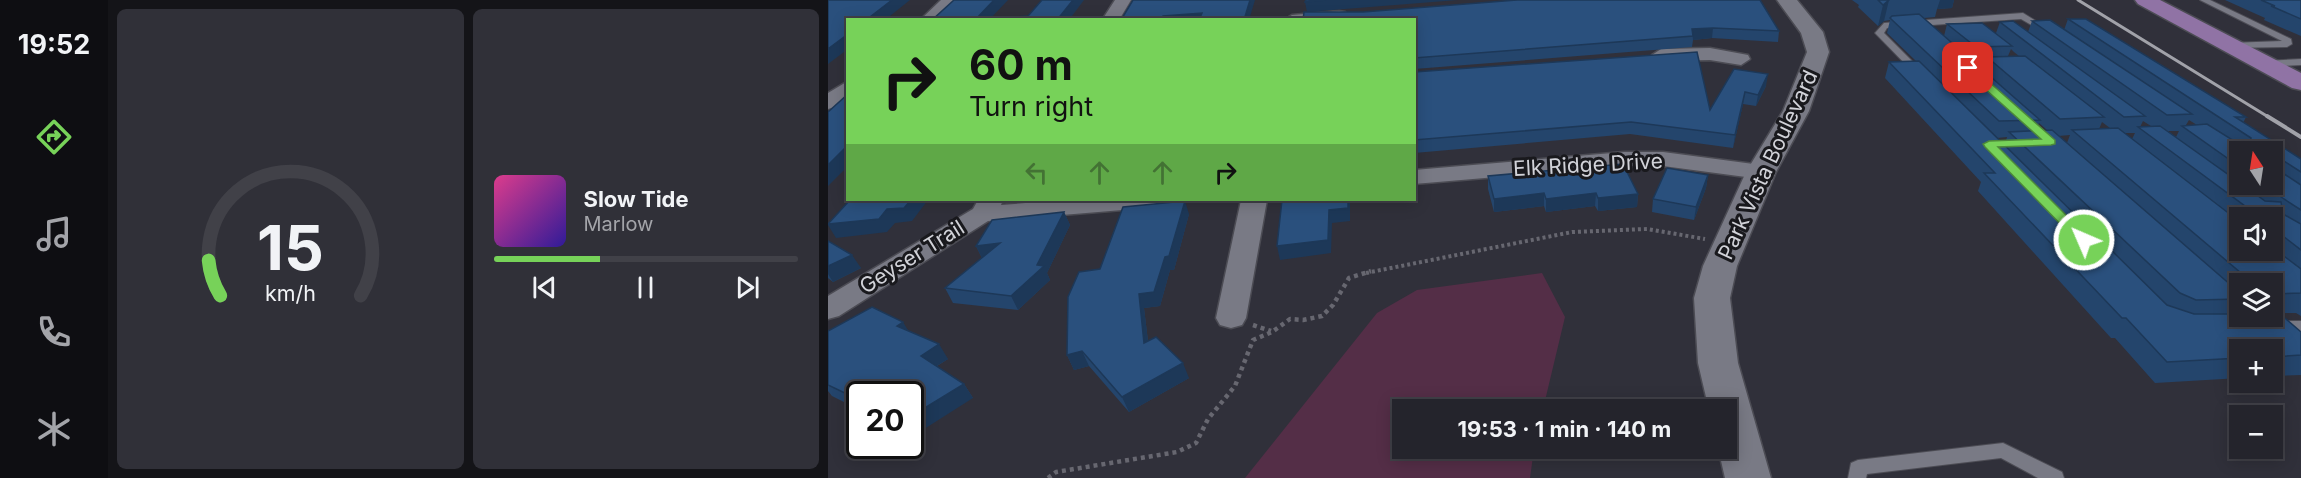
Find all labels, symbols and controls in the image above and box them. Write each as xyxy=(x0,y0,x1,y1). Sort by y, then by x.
text: 19:52 xyxy=(18,28,90,61)
text: 60 m xyxy=(969,39,1073,90)
icon: right xyxy=(870,42,948,120)
pin xyxy=(1942,42,1993,93)
icon: arrive xyxy=(1951,51,1984,84)
street label: Park Vista Boulevard xyxy=(1713,66,1822,263)
text: Turn right xyxy=(969,90,1093,123)
icon: directions xyxy=(33,116,75,158)
north arrow xyxy=(2229,141,2283,195)
map controls xyxy=(2229,141,2283,459)
street label: Elk Ridge Drive xyxy=(1513,148,1663,181)
icon: left xyxy=(1020,156,1053,189)
icon: ahead xyxy=(1083,156,1116,189)
icon: ahead xyxy=(1146,156,1179,189)
icon: right xyxy=(1209,156,1242,189)
text: Slow Tide xyxy=(584,186,689,212)
button: sound xyxy=(2229,207,2283,261)
position arrow xyxy=(2052,208,2116,272)
text: 15 xyxy=(257,210,324,285)
text: Marlow xyxy=(584,212,653,236)
icon: music xyxy=(33,213,75,255)
street label: Geyser Trail xyxy=(855,215,969,299)
icon: previous xyxy=(528,271,561,304)
icon: pause xyxy=(629,271,662,304)
icon: next xyxy=(731,271,764,304)
button: layers xyxy=(2229,273,2283,327)
text: km/h xyxy=(265,280,316,306)
icon: phone xyxy=(33,311,75,353)
button: + xyxy=(2229,339,2283,393)
speed limit sign: 20 xyxy=(846,381,924,459)
button: − xyxy=(2229,405,2283,459)
icon: climate xyxy=(33,408,75,450)
text: 19:53 · 1 min · 140 m xyxy=(1458,416,1671,442)

